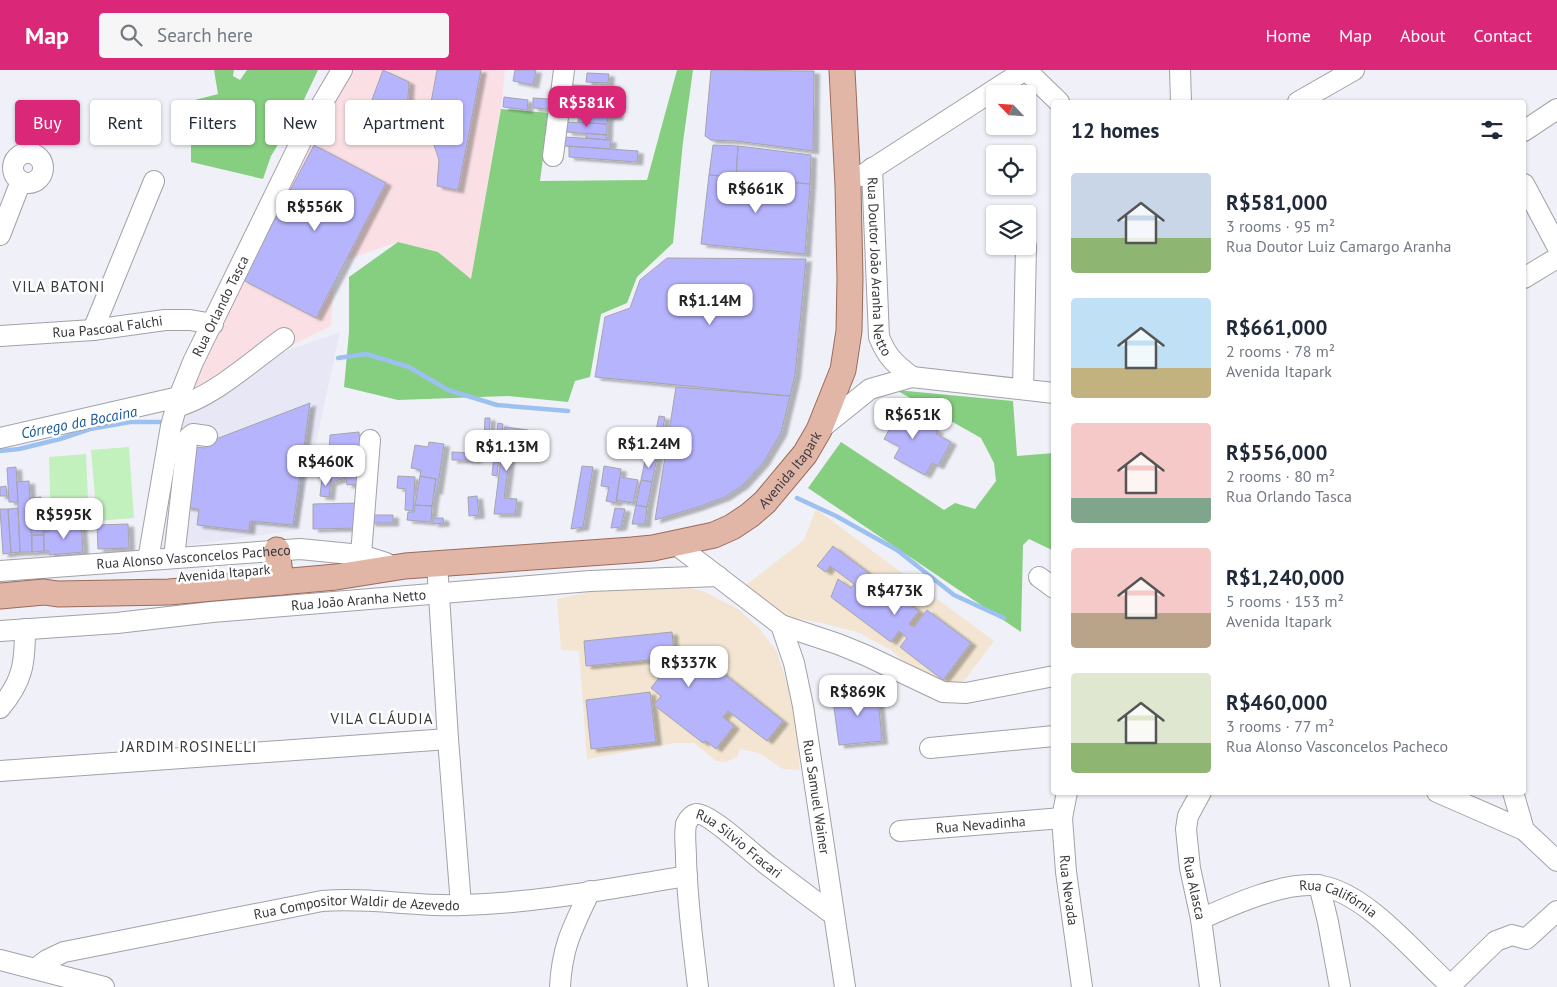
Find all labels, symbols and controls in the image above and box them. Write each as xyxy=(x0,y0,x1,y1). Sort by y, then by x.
search box xyxy=(99,13,449,58)
text: Map xyxy=(25,20,69,51)
icon: search xyxy=(117,21,145,49)
text: Search here xyxy=(157,23,253,47)
text: Home xyxy=(1265,24,1311,47)
text: Map xyxy=(1339,24,1372,47)
text: About xyxy=(1400,24,1446,47)
text: Contact xyxy=(1474,24,1532,47)
pin: R$581K xyxy=(546,85,628,128)
north arrow xyxy=(986,85,1036,135)
map controls xyxy=(986,85,1036,255)
text: R$581K xyxy=(559,92,615,112)
chip: Buy xyxy=(15,100,80,145)
chip: Rent xyxy=(90,100,161,145)
chip: Filters xyxy=(171,100,255,145)
chip: New xyxy=(265,100,335,145)
chip: Apartment xyxy=(345,100,463,145)
icon: filters xyxy=(1478,116,1506,144)
text: 12 homes xyxy=(1071,117,1159,144)
button: locate xyxy=(986,145,1036,195)
pin: R$661K xyxy=(715,172,797,214)
street label: Rua Doutor João Aranha Netto xyxy=(863,177,896,359)
text: R$661K xyxy=(728,178,784,198)
text: R$581,000 xyxy=(1226,189,1327,216)
pin: R$556K xyxy=(274,190,356,232)
icon: home xyxy=(1111,193,1171,253)
text: R$556K xyxy=(287,196,343,216)
button: layers xyxy=(986,205,1036,255)
text: 3 rooms · 95 m² xyxy=(1226,216,1335,236)
text: Rua Doutor Luiz Camargo Aranha xyxy=(1226,236,1451,256)
street label: Rua Orlando Tasca xyxy=(188,253,253,360)
district label: VILA BATONI xyxy=(12,277,105,296)
pin: R$1.14M xyxy=(664,284,756,326)
text: R$1.14M xyxy=(679,290,741,310)
street label: Rua Pascoal Falchi xyxy=(52,311,164,342)
text: R$661,000 xyxy=(1226,314,1327,341)
icon: home xyxy=(1111,318,1171,378)
text: 2 rooms · 78 m² xyxy=(1226,341,1335,361)
text: Avenida Itapark xyxy=(1226,361,1332,381)
pin: R$651K xyxy=(872,398,954,440)
water label: Córrego da Bocaina xyxy=(19,401,139,443)
text: R$651K xyxy=(885,404,941,424)
pin: R$1.24M xyxy=(603,426,695,469)
street label: Avenida Itapark xyxy=(755,428,825,512)
pin: R$1.13M xyxy=(461,430,553,472)
text: R$1.24M xyxy=(618,433,680,453)
text: R$1.13M xyxy=(476,436,538,456)
text: R$556,000 xyxy=(1226,439,1327,466)
icon: home xyxy=(1111,443,1171,503)
pin: R$460K xyxy=(285,444,367,487)
text: R$460K xyxy=(298,451,354,471)
text: 2 rooms · 80 m² xyxy=(1226,466,1335,486)
text: Rua Orlando Tasca xyxy=(1226,486,1352,506)
pin: R$595K xyxy=(23,498,105,540)
text: R$595K xyxy=(36,504,92,524)
street label: Rua Alonso Vasconcelos Pacheco xyxy=(96,541,291,573)
street label: Avenida Itapark xyxy=(177,560,271,586)
text: R$1,240,000 xyxy=(1226,564,1344,591)
icon: home xyxy=(1111,568,1171,628)
pin: R$473K xyxy=(854,574,936,616)
text: R$473K xyxy=(867,580,923,600)
street label: Rua João Aranha Netto xyxy=(290,585,427,614)
text: 5 rooms · 153 m² xyxy=(1226,591,1344,611)
text: Avenida Itapark xyxy=(1226,611,1332,631)
pin: R$337K xyxy=(648,646,730,688)
text: R$337K xyxy=(661,652,717,672)
pin: R$869K xyxy=(817,674,899,717)
text: R$869K xyxy=(830,681,886,701)
text: R$460,000 xyxy=(1226,689,1327,716)
icon: home xyxy=(1111,693,1171,753)
district label: VILA CLÁUDIA xyxy=(330,709,433,728)
text: 3 rooms · 77 m² xyxy=(1226,716,1334,736)
text: Rua Alonso Vasconcelos Pacheco xyxy=(1226,736,1448,756)
district label: JARDIM ROSINELLI xyxy=(120,737,257,756)
street label: Rua Samuel Wainer xyxy=(799,739,834,856)
street label: Rua Silvio Fracari xyxy=(694,805,786,882)
street label: Rua Nevadinha xyxy=(935,812,1026,837)
street label: Rua Nevada xyxy=(1056,854,1082,927)
street label: Rua Alasca xyxy=(1180,855,1210,921)
street label: Rua Califórnia xyxy=(1299,876,1381,922)
street label: Rua Compositor Waldir de Azevedo xyxy=(252,891,460,923)

